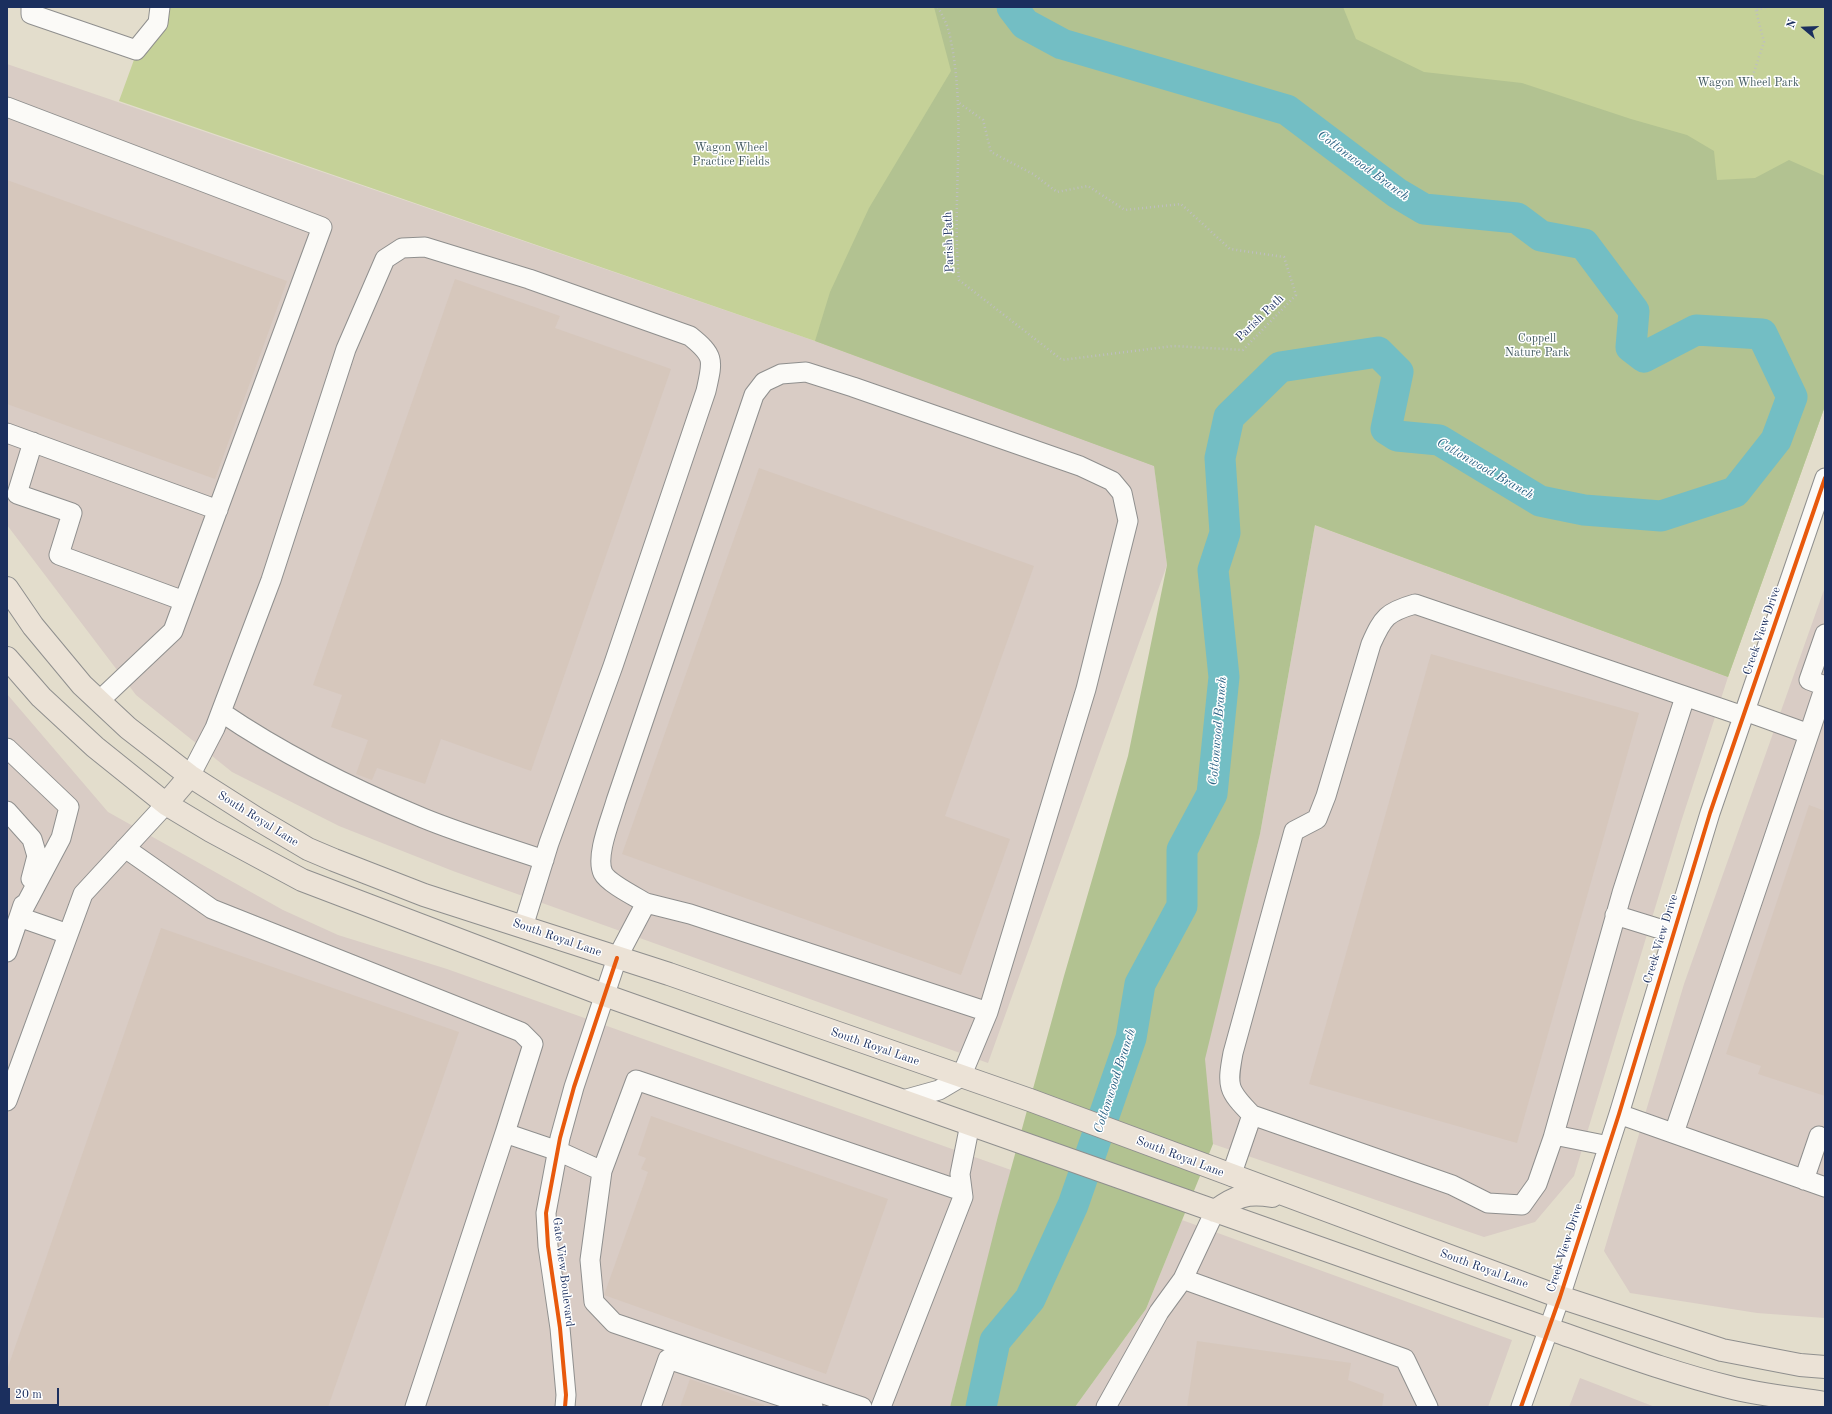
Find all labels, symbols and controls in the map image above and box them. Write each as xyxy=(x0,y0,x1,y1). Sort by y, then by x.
north arrow xyxy=(1784,8,1824,48)
text: N xyxy=(1786,18,1799,30)
park label: Wagon Wheel Park xyxy=(1697,76,1799,90)
water label: Cottonwood Branch xyxy=(1314,128,1412,204)
park label: Wagon Wheel Practice Fields xyxy=(692,141,770,169)
street label: Parish Path xyxy=(941,211,957,273)
street label: Parish Path xyxy=(1233,292,1287,344)
park label: Coppell Nature Park xyxy=(1505,332,1569,360)
water label: Cottonwood Branch xyxy=(1434,435,1536,503)
street label: Creek View Drive xyxy=(1740,585,1784,677)
water label: Cottonwood Branch xyxy=(1205,676,1231,786)
street label: South Royal Lane xyxy=(215,788,301,850)
street label: Creek View Drive xyxy=(1641,893,1681,985)
street label: South Royal Lane xyxy=(511,916,603,960)
street label: South Royal Lane xyxy=(829,1025,921,1069)
water label: Cottonwood Branch xyxy=(1091,1027,1139,1135)
street label: South Royal Lane xyxy=(1134,1134,1226,1180)
street label: Creek View Drive xyxy=(1544,1202,1586,1294)
street label: Gate View Boulevard xyxy=(549,1216,577,1328)
street label: South Royal Lane xyxy=(1438,1246,1530,1292)
scale bar xyxy=(10,1380,61,1406)
text: 20 m xyxy=(15,1389,42,1401)

